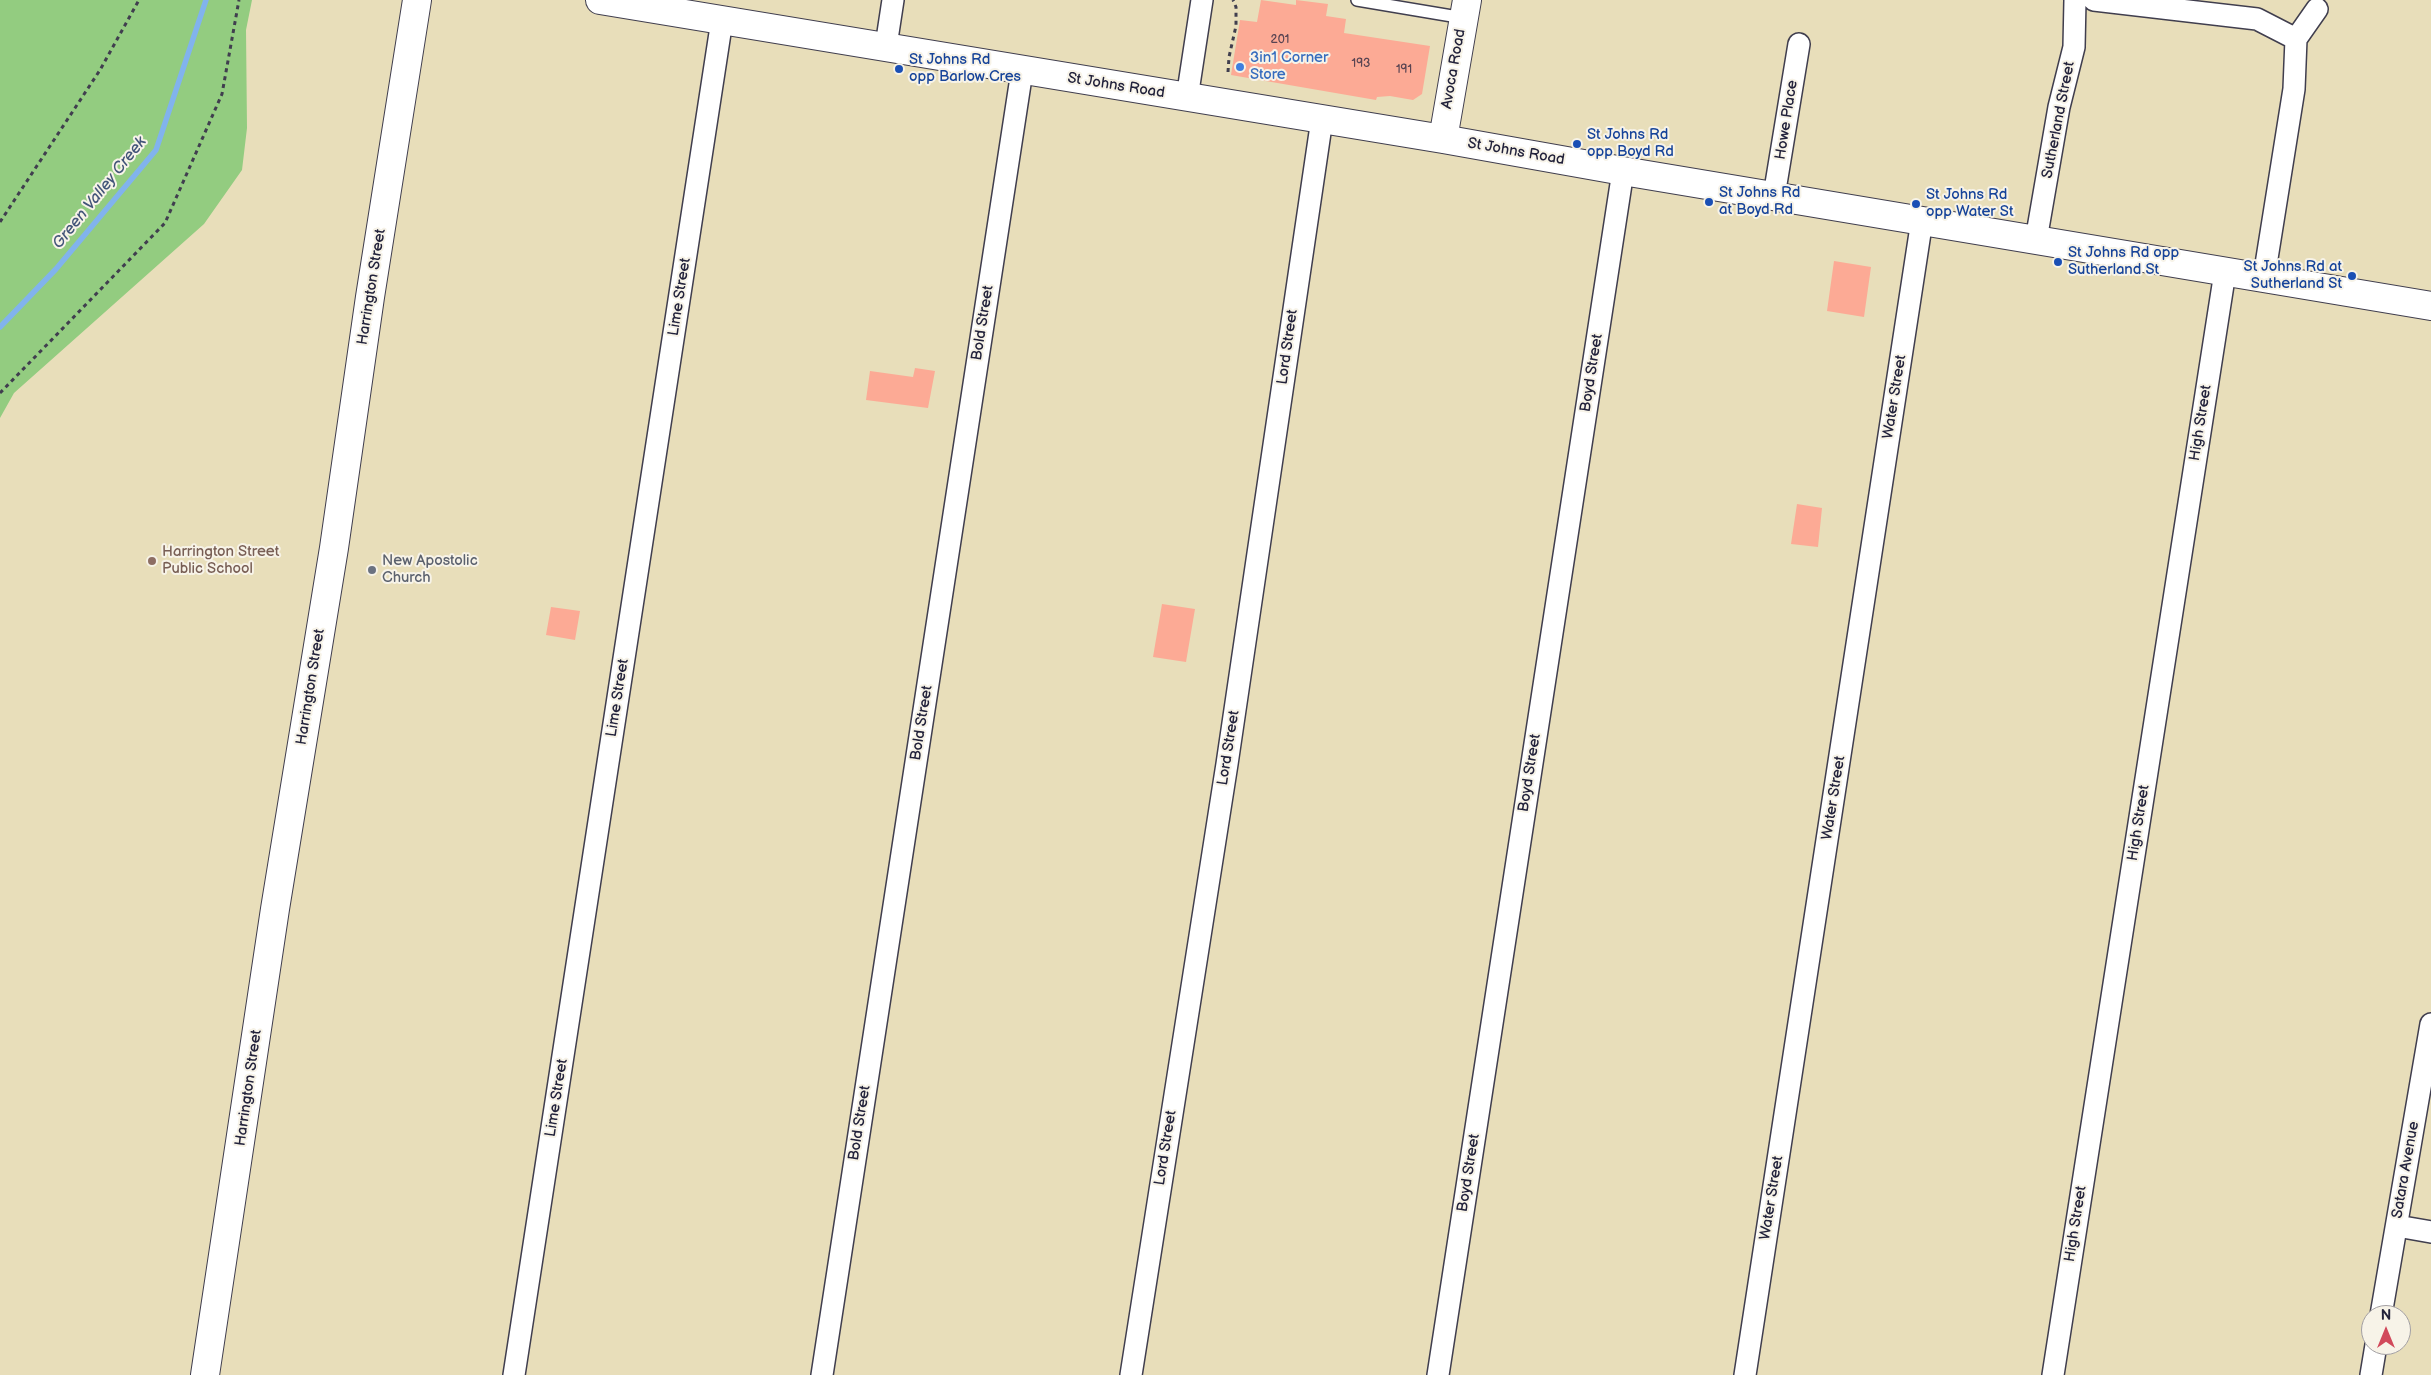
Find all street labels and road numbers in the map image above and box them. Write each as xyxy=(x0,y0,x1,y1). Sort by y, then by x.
street label: Avoca Road xyxy=(1438,27,1470,111)
street label: Sutherland Street xyxy=(2039,60,2079,180)
street label: St Johns Road xyxy=(1066,69,1166,103)
street label: Howe Place xyxy=(1772,79,1802,161)
street label: St Johns Road xyxy=(1466,135,1566,169)
street label: Harrington Street xyxy=(354,228,390,346)
street label: Lime Street xyxy=(665,257,695,337)
street label: Bold Street xyxy=(968,284,998,362)
street label: Lord Street xyxy=(1274,308,1302,386)
street label: Boyd Street xyxy=(1577,333,1607,413)
street label: Water Street xyxy=(1879,354,1911,440)
street label: High Street xyxy=(2186,384,2216,462)
street label: Harrington Street xyxy=(293,628,329,746)
street label: Lime Street xyxy=(603,658,633,738)
street label: Bold Street xyxy=(907,684,937,762)
street label: Lord Street xyxy=(1214,709,1244,787)
street label: Boyd Street xyxy=(1515,733,1545,813)
street label: Water Street xyxy=(1818,755,1850,841)
street label: High Street xyxy=(2124,784,2154,862)
street label: Harrington Street xyxy=(232,1029,266,1147)
street label: Lime Street xyxy=(542,1058,572,1138)
street label: Bold Street xyxy=(845,1084,875,1162)
street label: Lord Street xyxy=(1151,1109,1181,1187)
street label: Satara Avenue xyxy=(2389,1120,2423,1220)
street label: Boyd Street xyxy=(1454,1133,1484,1213)
street label: Water Street xyxy=(1756,1155,1788,1241)
street label: High Street xyxy=(2061,1185,2091,1263)

